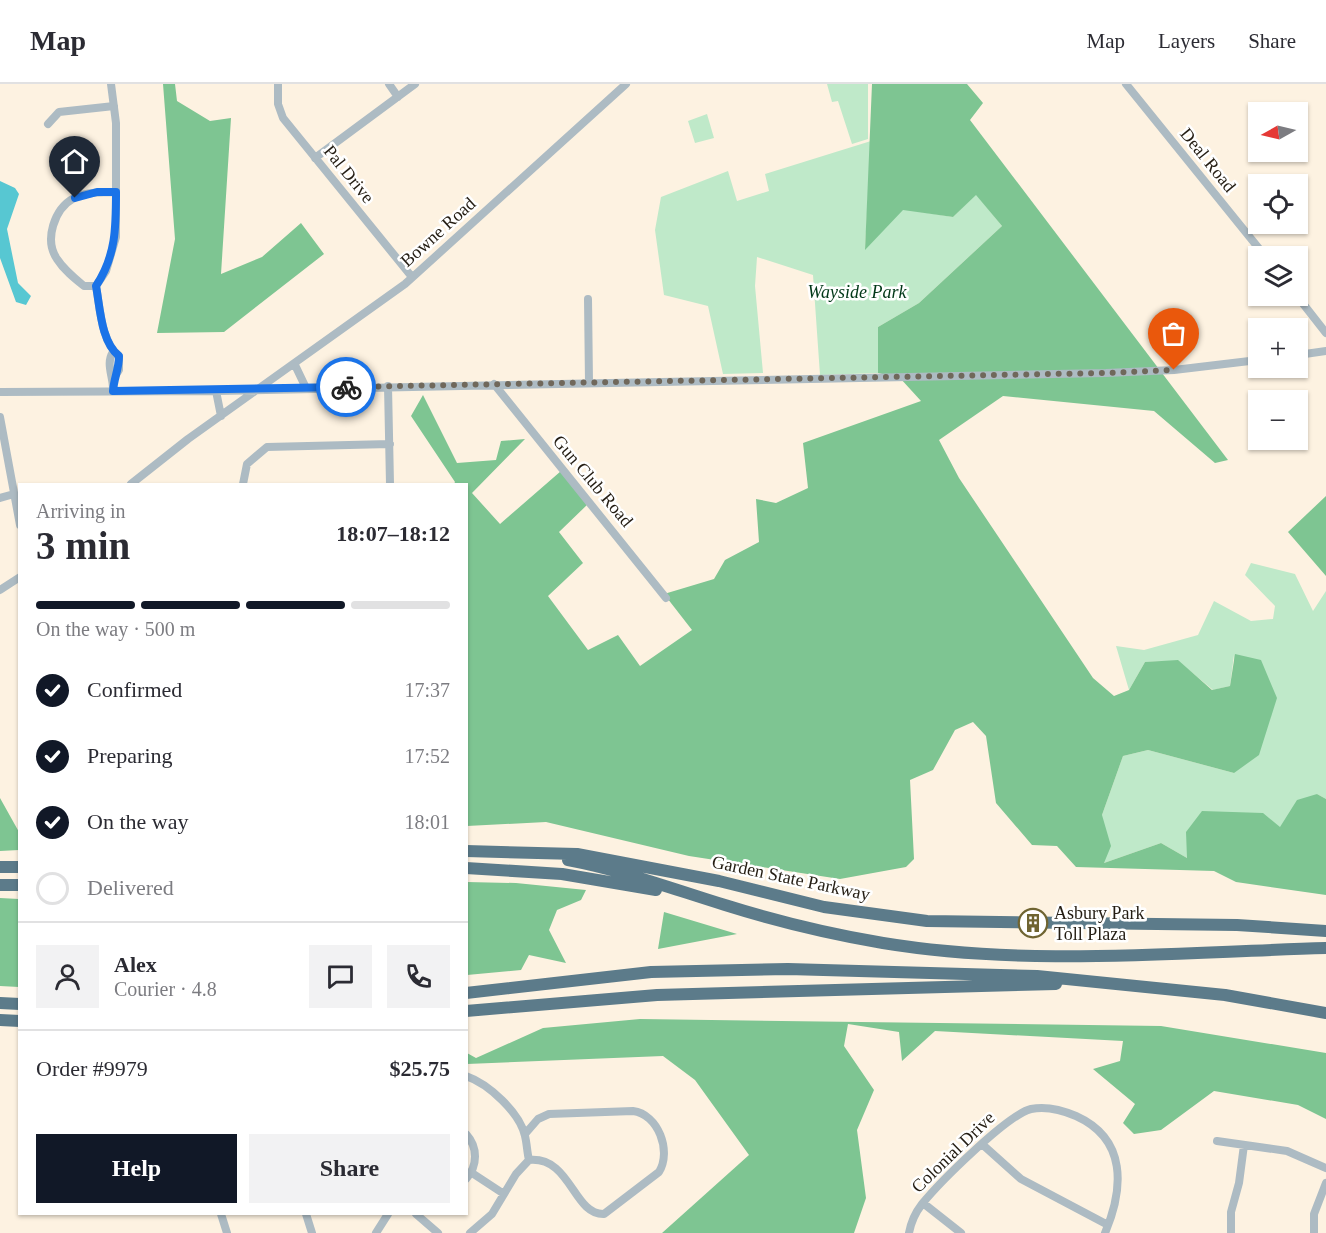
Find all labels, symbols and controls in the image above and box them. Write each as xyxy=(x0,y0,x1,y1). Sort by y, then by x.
text: Map xyxy=(30,25,86,56)
text: Map xyxy=(1087,29,1125,53)
text: Layers xyxy=(1158,29,1215,53)
text: Share xyxy=(1248,29,1296,53)
north arrow xyxy=(1248,102,1308,162)
map controls xyxy=(1248,102,1308,450)
street label: Deal Road xyxy=(1176,124,1240,196)
pin xyxy=(49,136,100,198)
street label: Pal Drive xyxy=(320,141,378,207)
icon: home xyxy=(58,145,91,178)
button: locate xyxy=(1248,174,1308,234)
street label: Bowne Road xyxy=(397,193,479,271)
button: layers xyxy=(1248,246,1308,306)
park label: Wayside Park xyxy=(808,282,907,302)
pin xyxy=(1148,308,1199,370)
icon: bag xyxy=(1157,317,1190,350)
button: + xyxy=(1248,318,1308,378)
courier xyxy=(316,357,376,417)
icon: bike xyxy=(330,371,363,404)
button: − xyxy=(1248,390,1308,450)
street label: Gun Club Road xyxy=(549,431,637,531)
text: Arriving in xyxy=(36,500,125,522)
text: 18:07–18:12 xyxy=(336,521,450,546)
text: 3 min xyxy=(36,524,130,567)
text: On the way · 500 m xyxy=(36,618,195,640)
icon: check xyxy=(36,674,69,707)
text: Confirmed xyxy=(87,677,182,702)
text: 17:37 xyxy=(404,679,450,701)
icon: check xyxy=(36,740,69,773)
text: Preparing xyxy=(87,743,173,768)
text: 17:52 xyxy=(404,745,450,767)
icon: check xyxy=(36,806,69,839)
text: On the way xyxy=(87,809,188,834)
text: 18:01 xyxy=(404,811,450,833)
street label: Garden State Parkway xyxy=(710,851,872,905)
text: Delivered xyxy=(87,875,174,900)
place label: Asbury Park Toll Plaza xyxy=(1054,903,1145,944)
building icon: Asbury Park Toll Plaza xyxy=(1017,907,1049,939)
button: person xyxy=(36,945,99,1008)
button: chat xyxy=(309,945,372,1008)
button: phone xyxy=(387,945,450,1008)
text: Alex xyxy=(114,952,157,977)
text: Courier · 4.8 xyxy=(114,978,217,1000)
text: Order #9979 xyxy=(36,1056,148,1081)
text: $25.75 xyxy=(390,1056,450,1081)
street label: Colonial Drive xyxy=(907,1107,999,1197)
button: Help xyxy=(36,1134,237,1203)
button: Share xyxy=(249,1134,450,1203)

